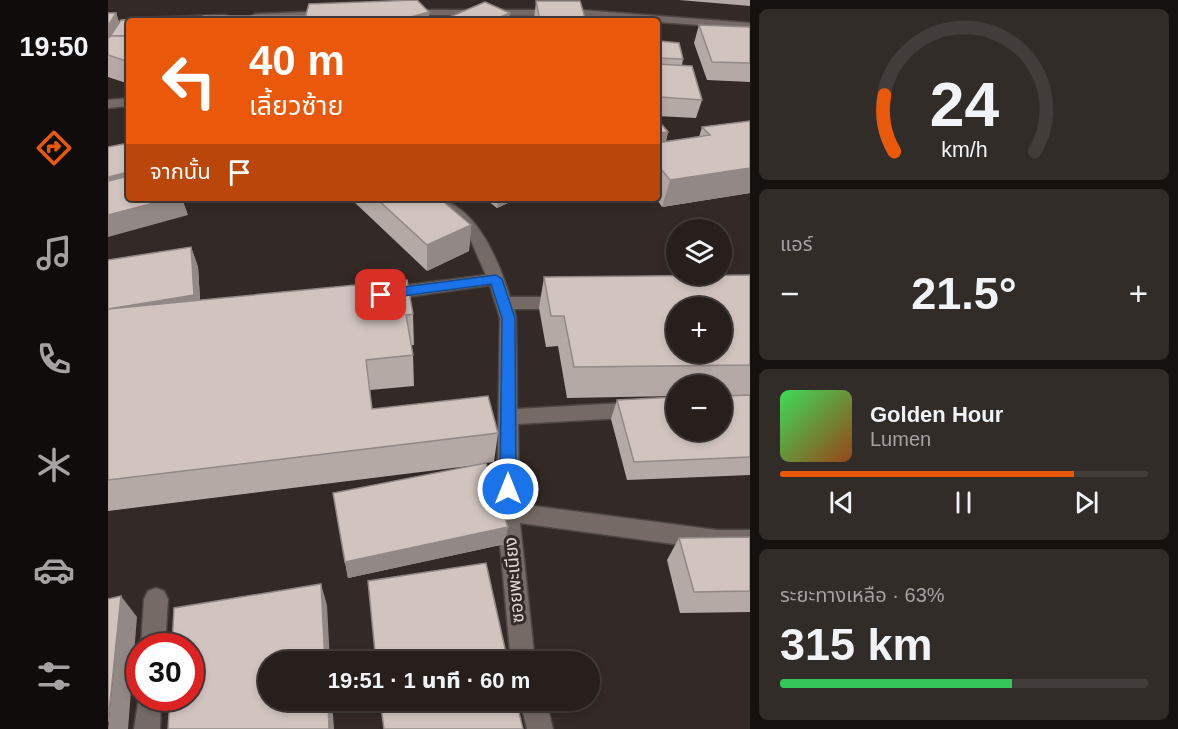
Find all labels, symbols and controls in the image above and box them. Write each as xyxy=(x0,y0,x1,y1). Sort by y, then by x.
text: 19:50 xyxy=(19,32,89,62)
text: 40 m xyxy=(249,37,345,84)
icon: left xyxy=(150,42,228,120)
text: 24 xyxy=(929,70,999,139)
text: เลี้ยวซ้าย xyxy=(249,91,343,121)
icon: directions xyxy=(33,127,75,169)
text: km/h xyxy=(941,138,987,162)
icon: arrive xyxy=(223,156,256,189)
text: จากนั้น xyxy=(150,159,211,184)
map controls xyxy=(666,219,732,441)
button: layers xyxy=(666,219,732,285)
icon: music xyxy=(33,232,75,274)
text: แอร์ xyxy=(780,233,812,255)
text: 21.5° xyxy=(911,268,1017,319)
pin xyxy=(355,269,406,320)
text: − xyxy=(780,275,799,312)
text: + xyxy=(1129,275,1148,312)
icon: arrive xyxy=(364,278,397,311)
button: + xyxy=(666,297,732,363)
icon: phone xyxy=(33,338,75,380)
button: − xyxy=(666,375,732,441)
text: Golden Hour xyxy=(870,402,1003,427)
text: Lumen xyxy=(870,428,931,450)
icon: climate xyxy=(33,444,75,486)
position arrow xyxy=(476,457,540,521)
icon: previous xyxy=(825,486,858,519)
icon: pause xyxy=(947,486,980,519)
icon: next xyxy=(1070,486,1103,519)
street label: ซอยพะเนียง xyxy=(500,536,528,624)
icon: car xyxy=(33,549,75,591)
text: ระยะทางเหลือ · 63% xyxy=(780,584,945,606)
text: 315 km xyxy=(780,619,933,670)
speed limit sign: 30 xyxy=(126,633,204,711)
icon: filters xyxy=(33,655,75,697)
text: 19:51 · 1 นาที · 60 m xyxy=(328,668,530,693)

